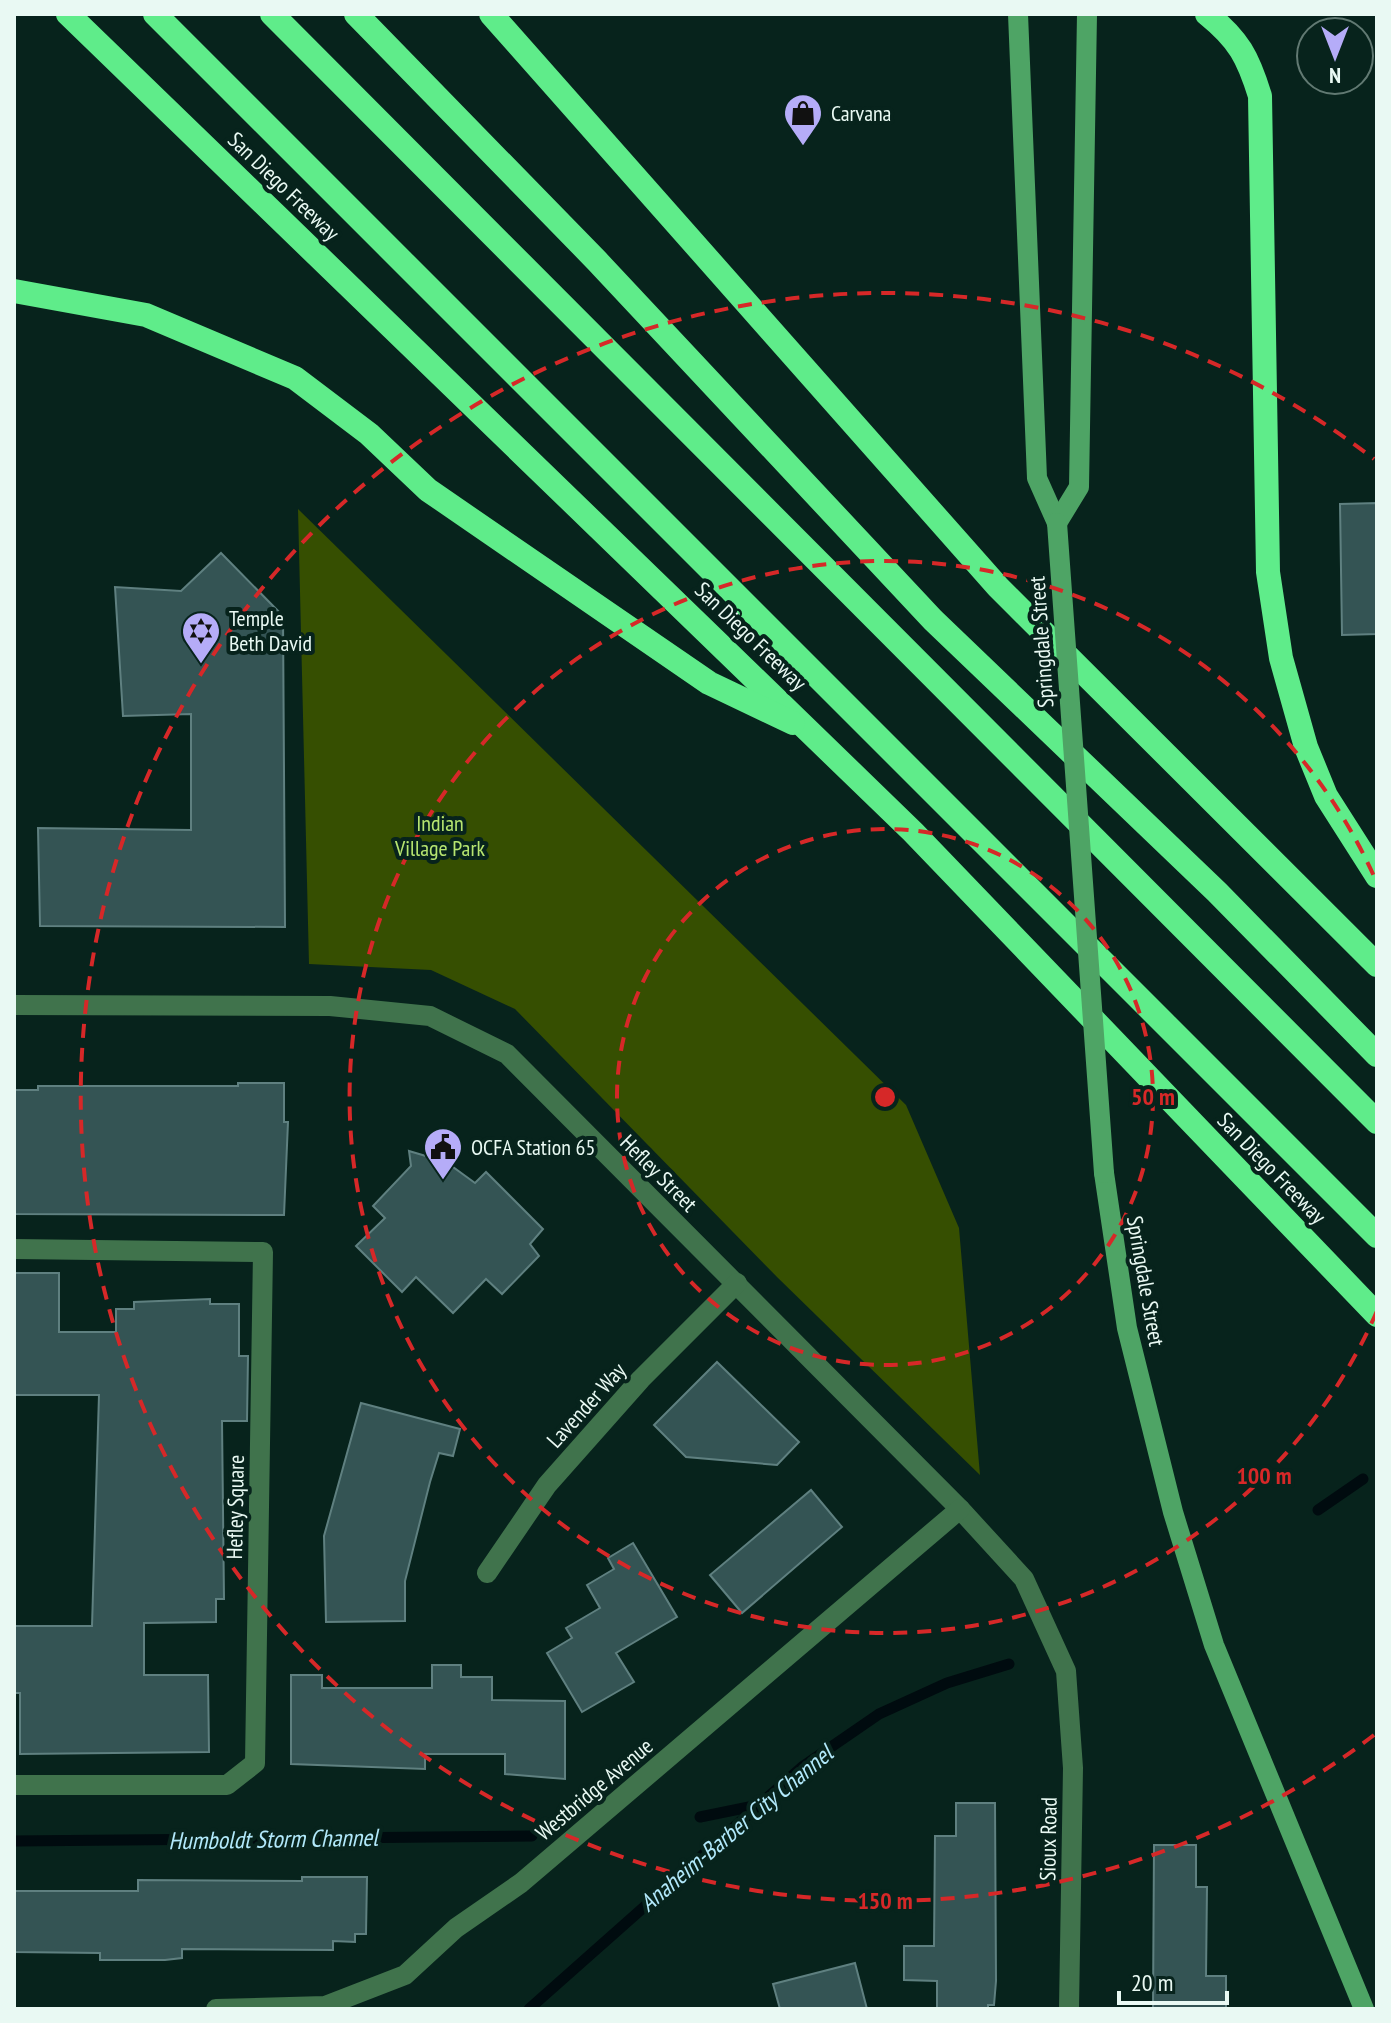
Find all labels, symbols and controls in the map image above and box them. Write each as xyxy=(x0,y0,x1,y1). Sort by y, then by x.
north arrow xyxy=(1295,16,1375,96)
text: N xyxy=(1329,62,1341,90)
shop icon: Carvana xyxy=(782,92,824,147)
place label: Carvana xyxy=(831,99,891,127)
street label: San Diego Freeway xyxy=(222,126,346,247)
street label: Springdale Street xyxy=(1022,575,1060,709)
street label: San Diego Freeway xyxy=(689,576,813,697)
place label: Temple Beth David xyxy=(229,604,312,657)
synagogue icon: Temple Beth David xyxy=(180,610,222,665)
park label: Indian Village Park xyxy=(394,809,485,862)
text: 50 m xyxy=(1131,1081,1175,1112)
centre of rings xyxy=(871,1083,899,1111)
street label: San Diego Freeway xyxy=(1212,1106,1333,1230)
public building icon: OCFA Station 65 xyxy=(422,1126,464,1181)
street label: Hefley Street xyxy=(615,1129,703,1217)
place label: OCFA Station 65 xyxy=(471,1133,595,1161)
street label: Springdale Street xyxy=(1121,1214,1171,1348)
street label: Lavender Way xyxy=(540,1356,632,1453)
street label: Hefley Square xyxy=(220,1454,250,1560)
text: 100 m xyxy=(1236,1460,1292,1491)
street label: Westbridge Avenue xyxy=(530,1732,658,1846)
water label: Anaheim-Barber City Channel xyxy=(633,1736,841,1918)
street label: Sioux Road xyxy=(1033,1797,1063,1881)
water label: Humboldt Storm Channel xyxy=(168,1822,380,1856)
text: 150 m xyxy=(857,1885,913,1916)
scale bar xyxy=(1119,1955,1227,2005)
text: 20 m xyxy=(1131,1967,1173,1998)

